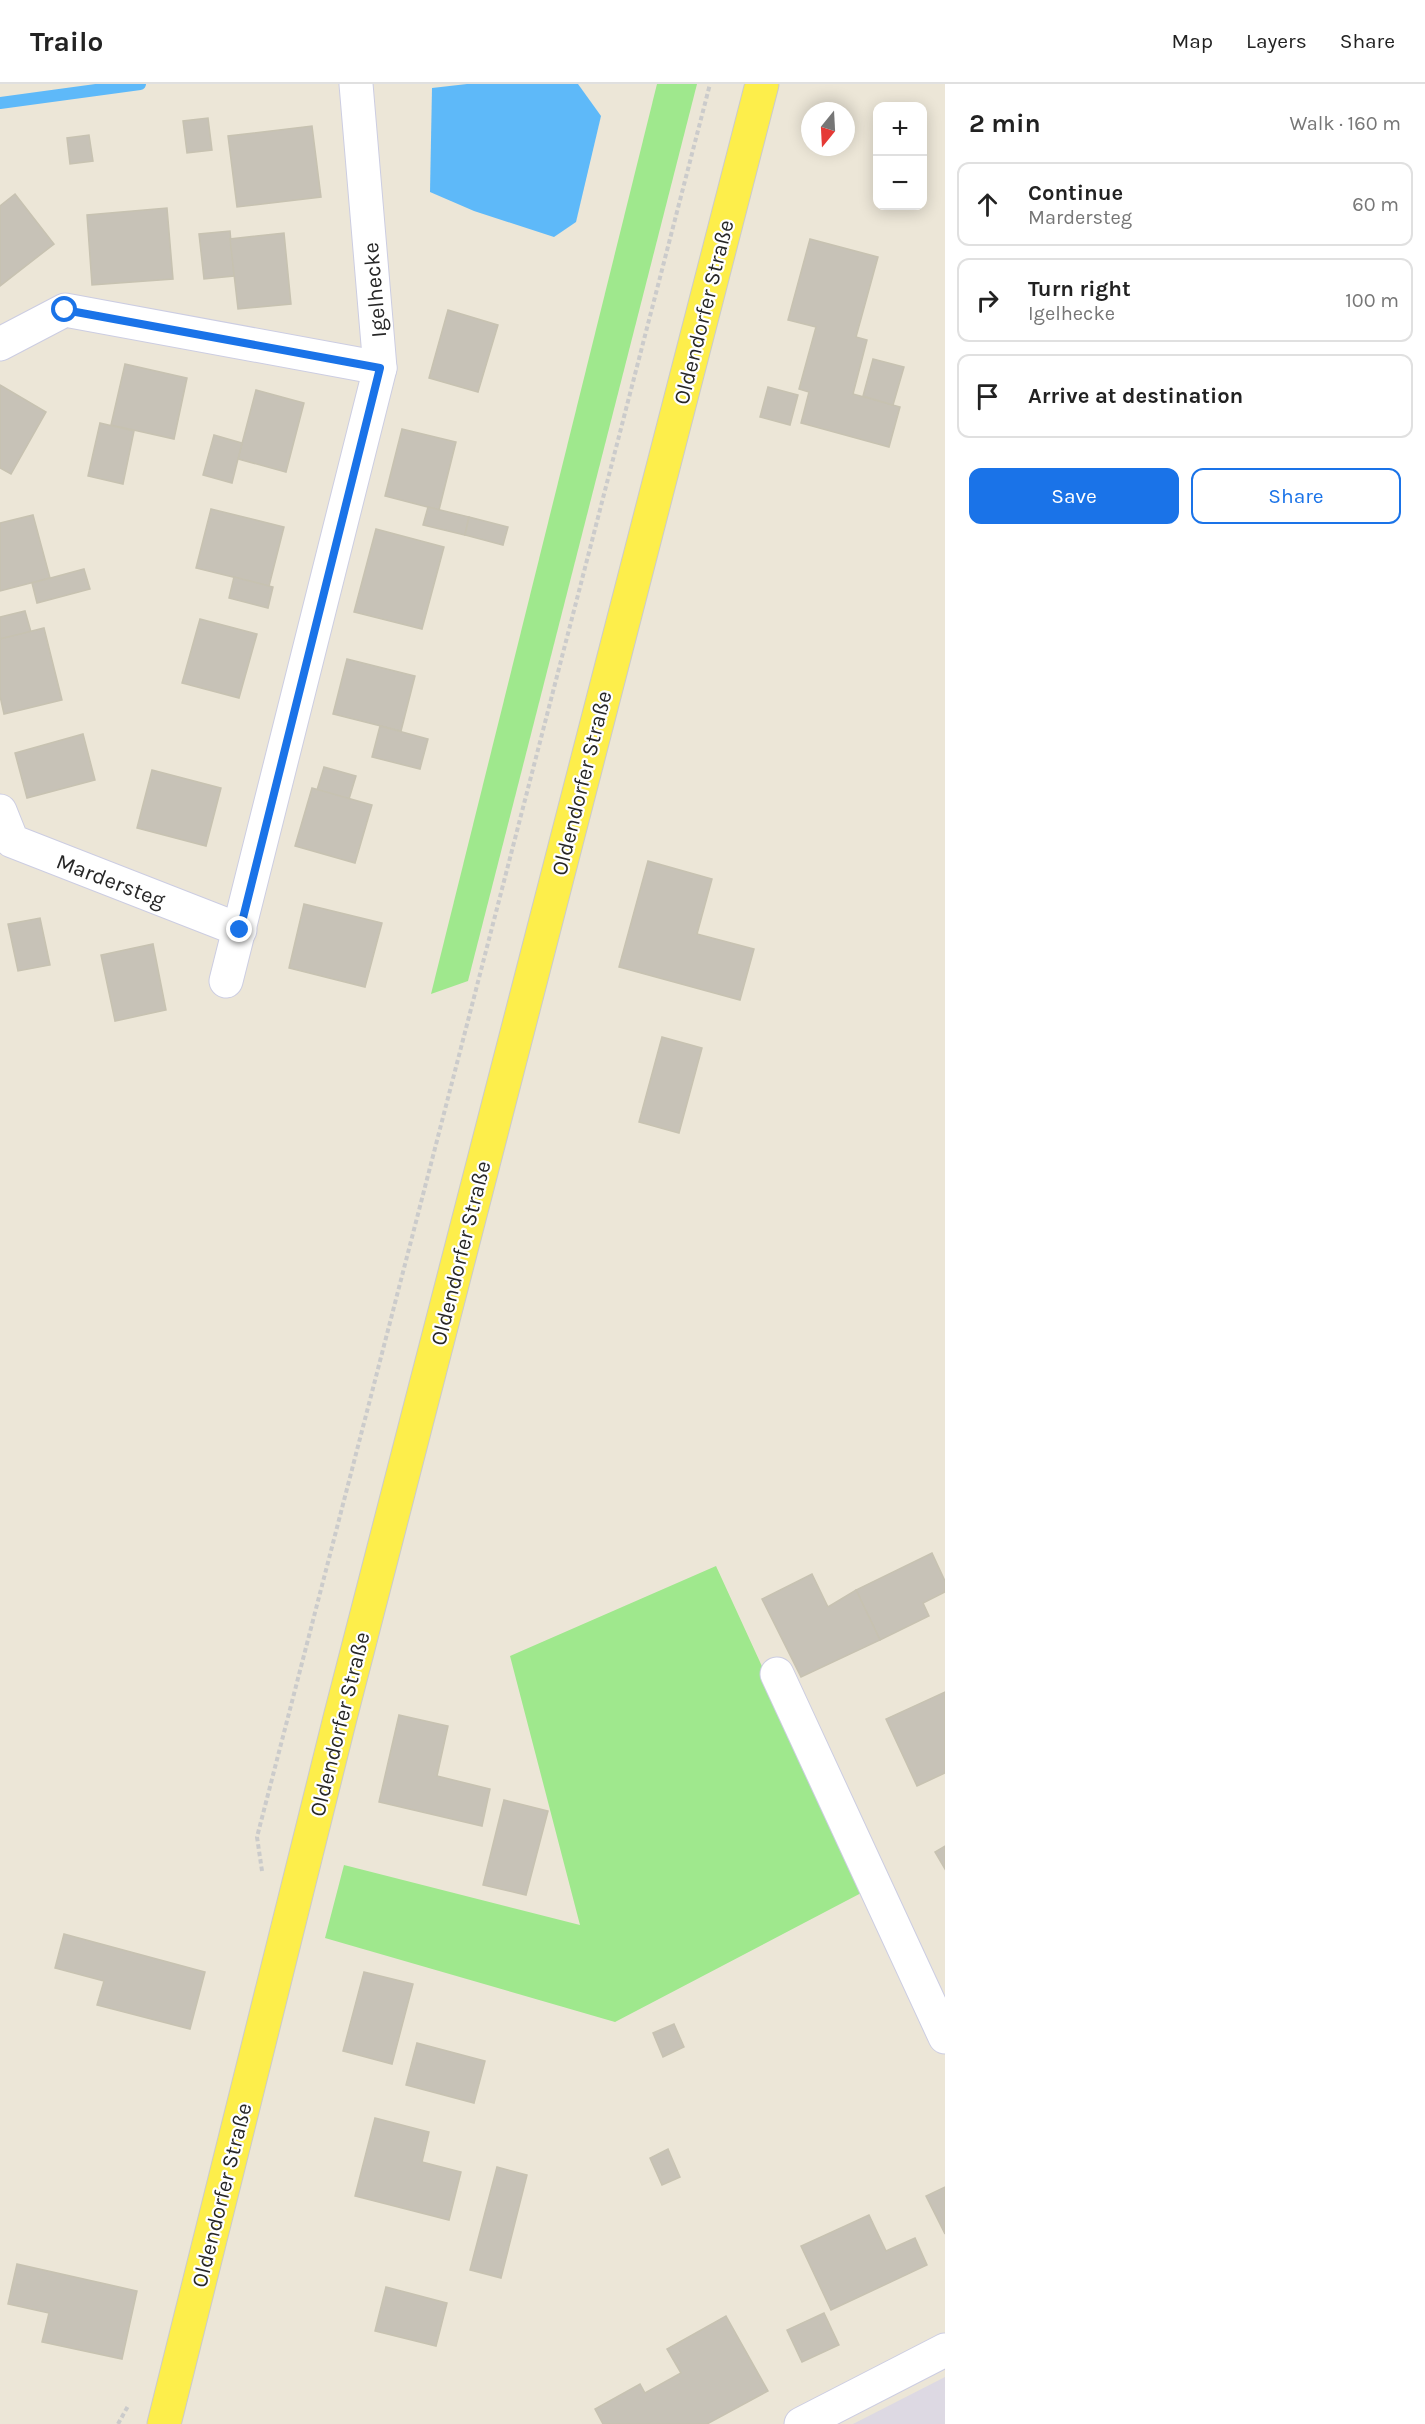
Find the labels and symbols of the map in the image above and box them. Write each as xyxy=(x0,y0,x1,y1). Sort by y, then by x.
north arrow xyxy=(801,102,855,156)
street label: Oldendorfer Straße xyxy=(668,217,739,407)
street label: Igelhecke xyxy=(358,241,392,339)
route start xyxy=(51,296,77,322)
street label: Oldendorfer Straße xyxy=(546,688,617,878)
street label: Mardersteg xyxy=(53,848,169,914)
route end xyxy=(226,916,252,942)
street label: Oldendorfer Straße xyxy=(425,1158,496,1348)
street label: Oldendorfer Straße xyxy=(304,1629,375,1819)
street label: Oldendorfer Straße xyxy=(186,2100,257,2290)

